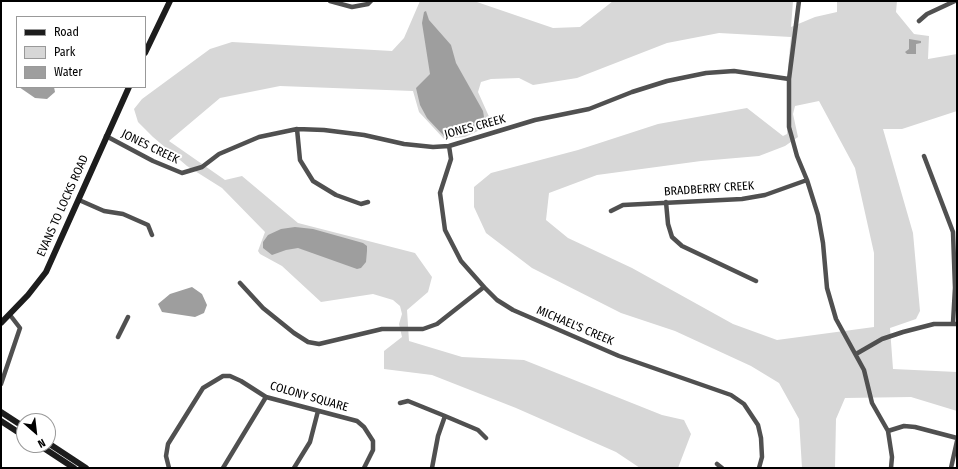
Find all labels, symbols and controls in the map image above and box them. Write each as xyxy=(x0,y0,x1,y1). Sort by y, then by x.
legend xyxy=(16,16,146,88)
text: Road xyxy=(54,25,79,39)
text: Park xyxy=(54,45,75,59)
text: Water xyxy=(54,65,82,79)
street label: JONES CREEK xyxy=(443,112,507,142)
street label: JONES CREEK xyxy=(119,127,181,167)
street label: EVANS TO LOCKS ROAD xyxy=(34,153,92,259)
street label: BRADBERRY CREEK xyxy=(663,179,755,199)
street label: MICHAEL'S CREEK xyxy=(534,303,616,349)
street label: COLONY SQUARE xyxy=(268,379,350,415)
north arrow xyxy=(16,413,56,453)
text: N xyxy=(35,436,47,450)

